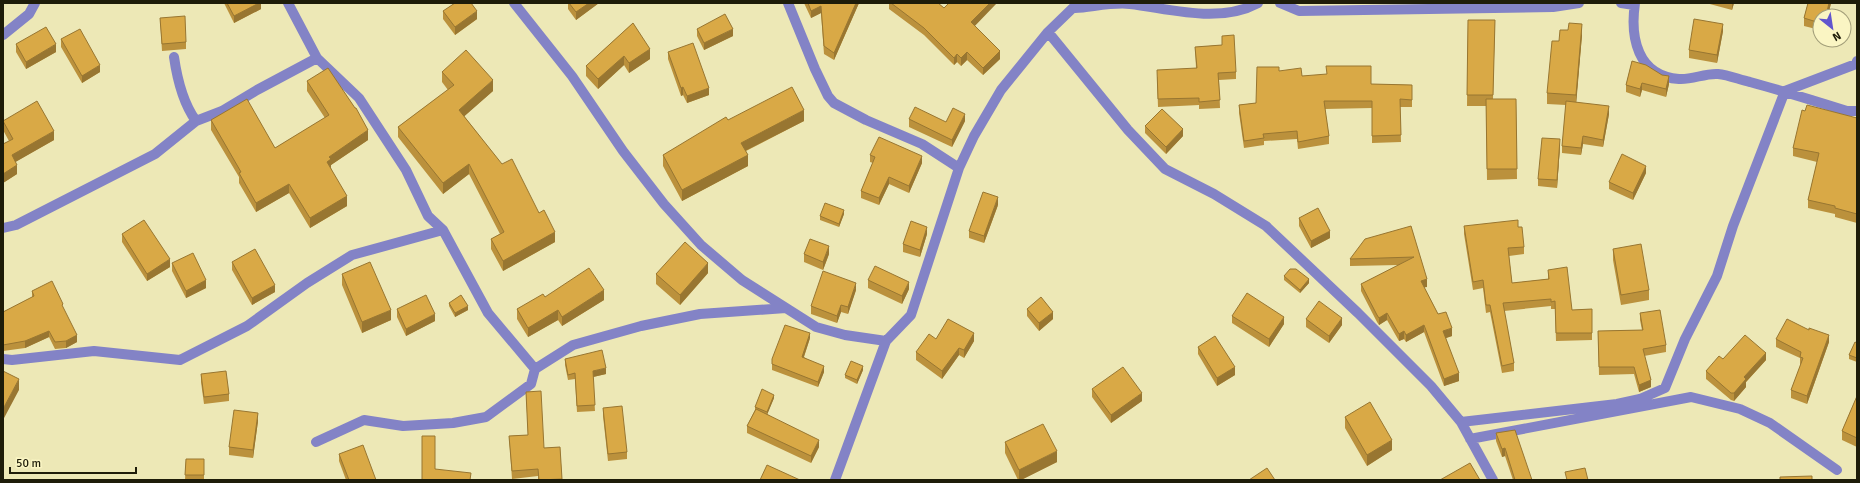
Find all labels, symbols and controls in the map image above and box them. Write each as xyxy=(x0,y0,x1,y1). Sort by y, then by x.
north arrow xyxy=(1812,8,1852,48)
text: N xyxy=(1830,29,1843,44)
scale bar xyxy=(10,449,136,475)
text: 50 m xyxy=(16,456,41,471)

